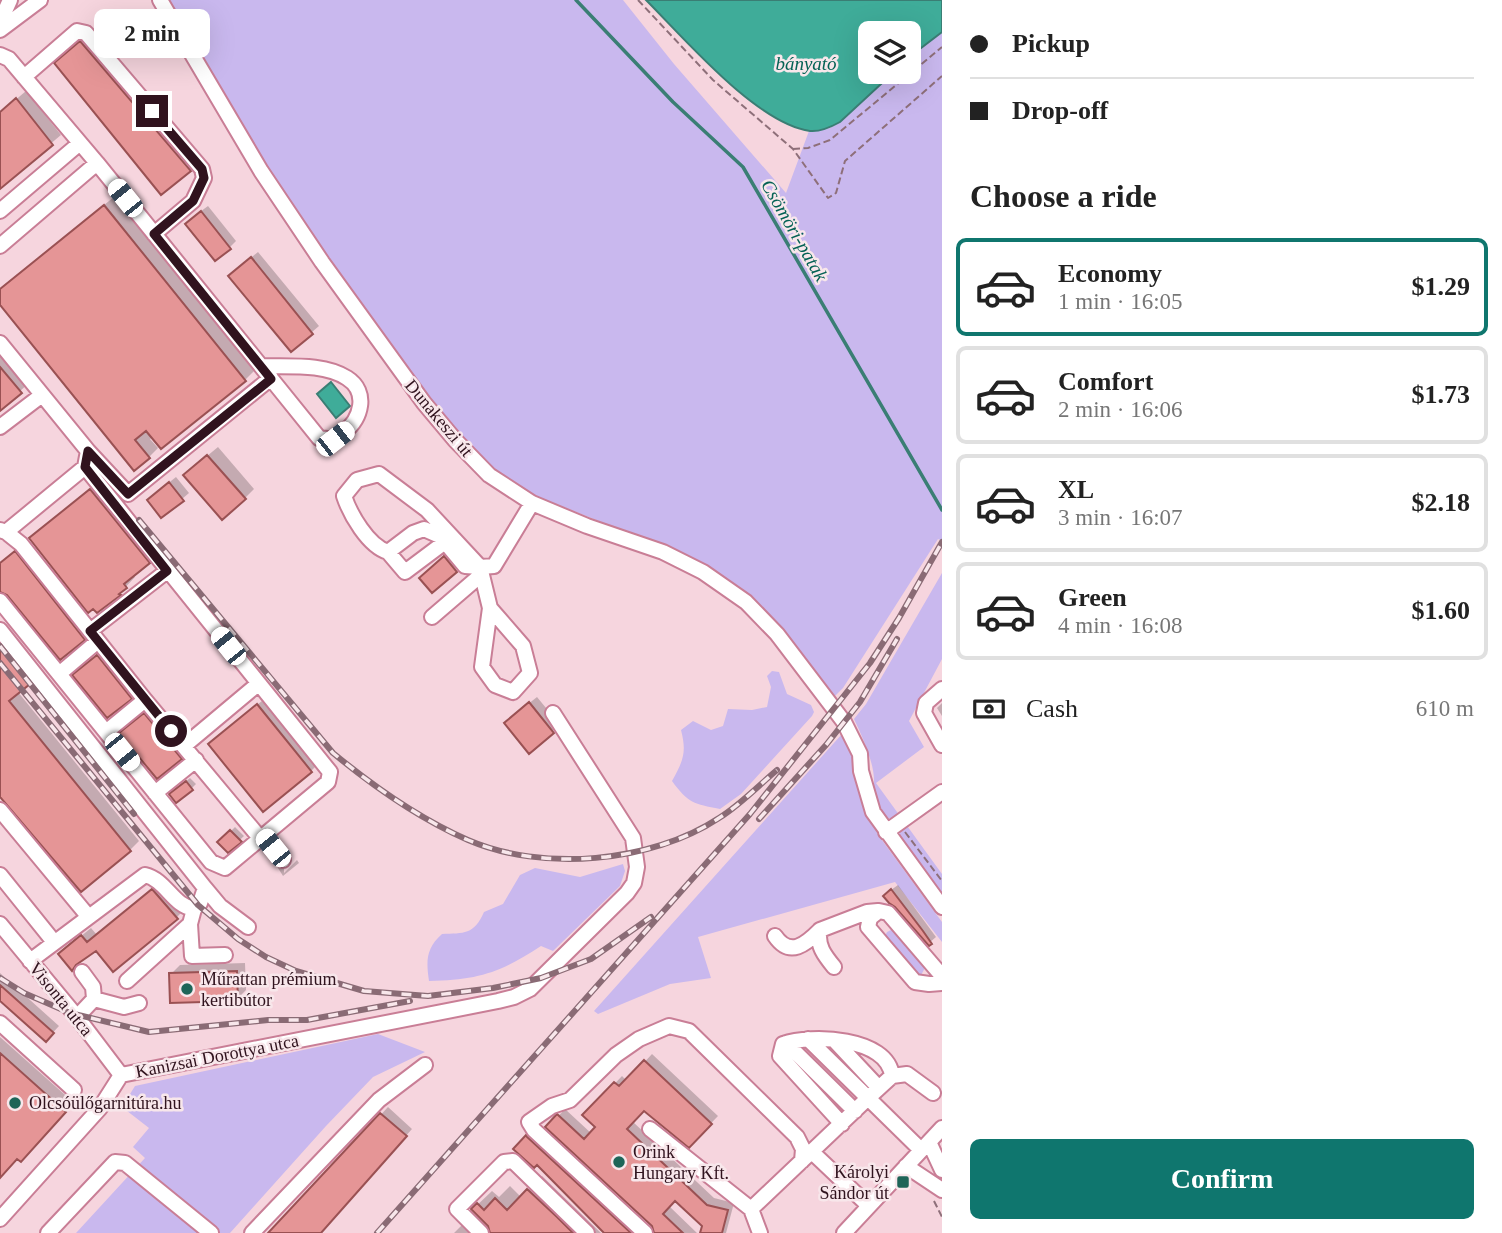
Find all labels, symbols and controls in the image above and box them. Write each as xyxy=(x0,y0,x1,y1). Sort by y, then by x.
callout: 2 min xyxy=(94,10,210,58)
text: 2 min xyxy=(124,21,180,46)
map controls xyxy=(858,21,921,84)
button: layers xyxy=(858,21,921,84)
text: Pickup xyxy=(1012,29,1090,58)
water label: bányató xyxy=(775,53,837,74)
route end xyxy=(136,95,168,127)
text: Drop-off xyxy=(1012,96,1108,125)
car xyxy=(104,175,147,221)
water label: Csömöri-patak xyxy=(757,176,832,285)
text: Choose a ride xyxy=(970,178,1157,214)
icon: car xyxy=(974,256,1037,319)
text: Economy xyxy=(1058,259,1162,288)
text: $1.29 xyxy=(1412,272,1470,301)
text: 1 min · 16:05 xyxy=(1058,289,1183,314)
icon: car xyxy=(974,364,1037,427)
text: Comfort xyxy=(1058,367,1153,396)
street label: Dunakeszi út xyxy=(401,375,477,461)
text: $1.73 xyxy=(1412,380,1470,409)
text: 2 min · 16:06 xyxy=(1058,397,1183,422)
car xyxy=(312,418,359,460)
icon: car xyxy=(974,472,1037,535)
text: XL xyxy=(1058,475,1094,504)
text: $2.18 xyxy=(1412,488,1470,517)
text: 3 min · 16:07 xyxy=(1058,505,1183,530)
icon: car xyxy=(974,580,1037,643)
text: Green xyxy=(1058,583,1127,612)
text: $1.60 xyxy=(1412,596,1470,625)
text: 4 min · 16:08 xyxy=(1058,613,1183,638)
car xyxy=(207,623,250,669)
icon: cash xyxy=(970,690,1008,728)
text: Cash xyxy=(1026,694,1078,723)
text: 610 m xyxy=(1416,696,1474,721)
route start xyxy=(155,715,187,747)
car xyxy=(101,729,144,775)
car xyxy=(252,825,295,871)
street label: Visonta utca xyxy=(25,958,97,1040)
place label: Műrattan prémium kertibútor xyxy=(201,969,336,1010)
marker: Műrattan prémium kertibútor xyxy=(179,981,195,997)
street label: Kanizsai Dorottya utca xyxy=(134,1030,300,1082)
place label: Olcsóülőgarnitúra.hu xyxy=(29,1093,181,1113)
marker: Olcsóülőgarnitúra.hu xyxy=(7,1095,23,1111)
button: Confirm xyxy=(970,1139,1474,1219)
place label: Orink Hungary Kft. xyxy=(633,1142,729,1183)
marker: Orink Hungary Kft. xyxy=(611,1154,627,1170)
place label: Károlyi Sándor út xyxy=(820,1162,889,1203)
marker: Károlyi Sándor út xyxy=(895,1174,911,1190)

